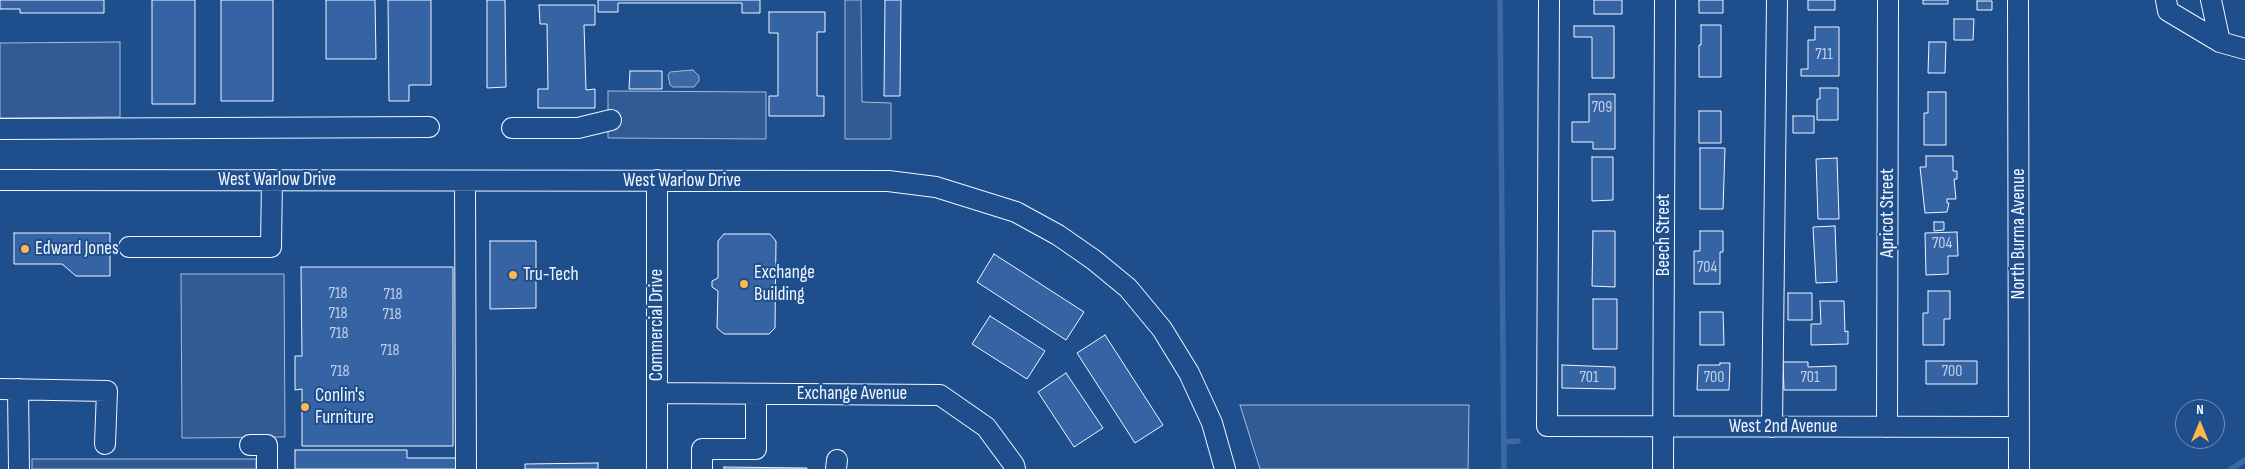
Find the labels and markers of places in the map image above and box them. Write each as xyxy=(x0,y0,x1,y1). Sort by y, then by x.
place label: Edward Jones xyxy=(35,238,119,260)
marker: Edward Jones xyxy=(19,243,31,255)
place label: Exchange Building xyxy=(754,262,815,306)
place label: Tru-Tech xyxy=(523,264,579,286)
marker: Tru-Tech xyxy=(507,269,519,281)
marker: Exchange Building xyxy=(738,278,750,290)
place label: Conlin's Furniture xyxy=(315,385,374,429)
marker: Conlin's Furniture xyxy=(299,401,311,413)

